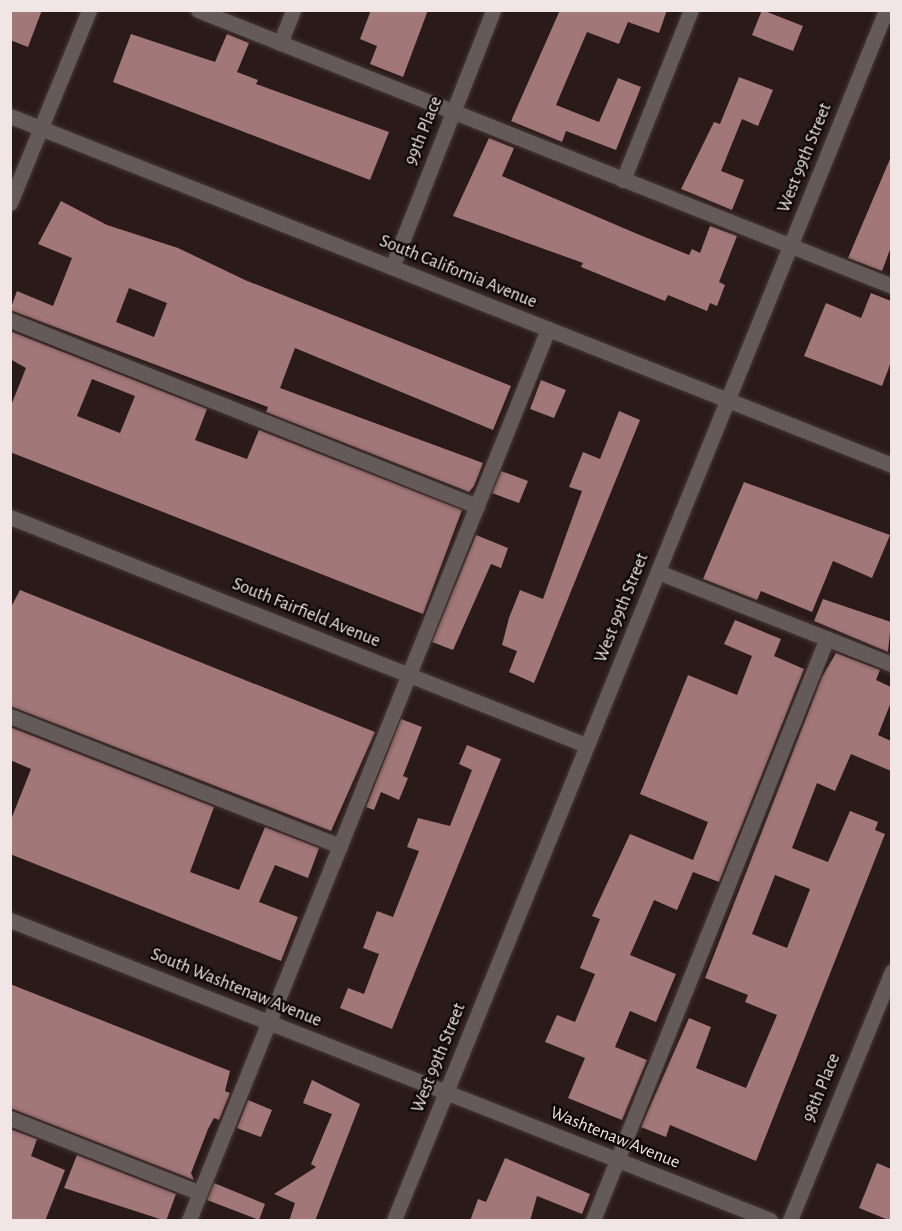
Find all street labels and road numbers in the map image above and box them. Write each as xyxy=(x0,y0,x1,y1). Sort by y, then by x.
street label: 99th Place xyxy=(400,93,448,169)
street label: West 99th Street xyxy=(773,100,837,216)
street label: South California Avenue xyxy=(376,231,540,313)
street label: West 99th Street xyxy=(590,550,654,666)
street label: South Fairfield Avenue xyxy=(229,573,383,653)
street label: South Washtenaw Avenue xyxy=(147,944,325,1032)
street label: West 99th Street xyxy=(407,1000,471,1116)
street label: 98th Place xyxy=(798,1050,846,1126)
street label: Washtenaw Avenue xyxy=(547,1102,683,1174)

